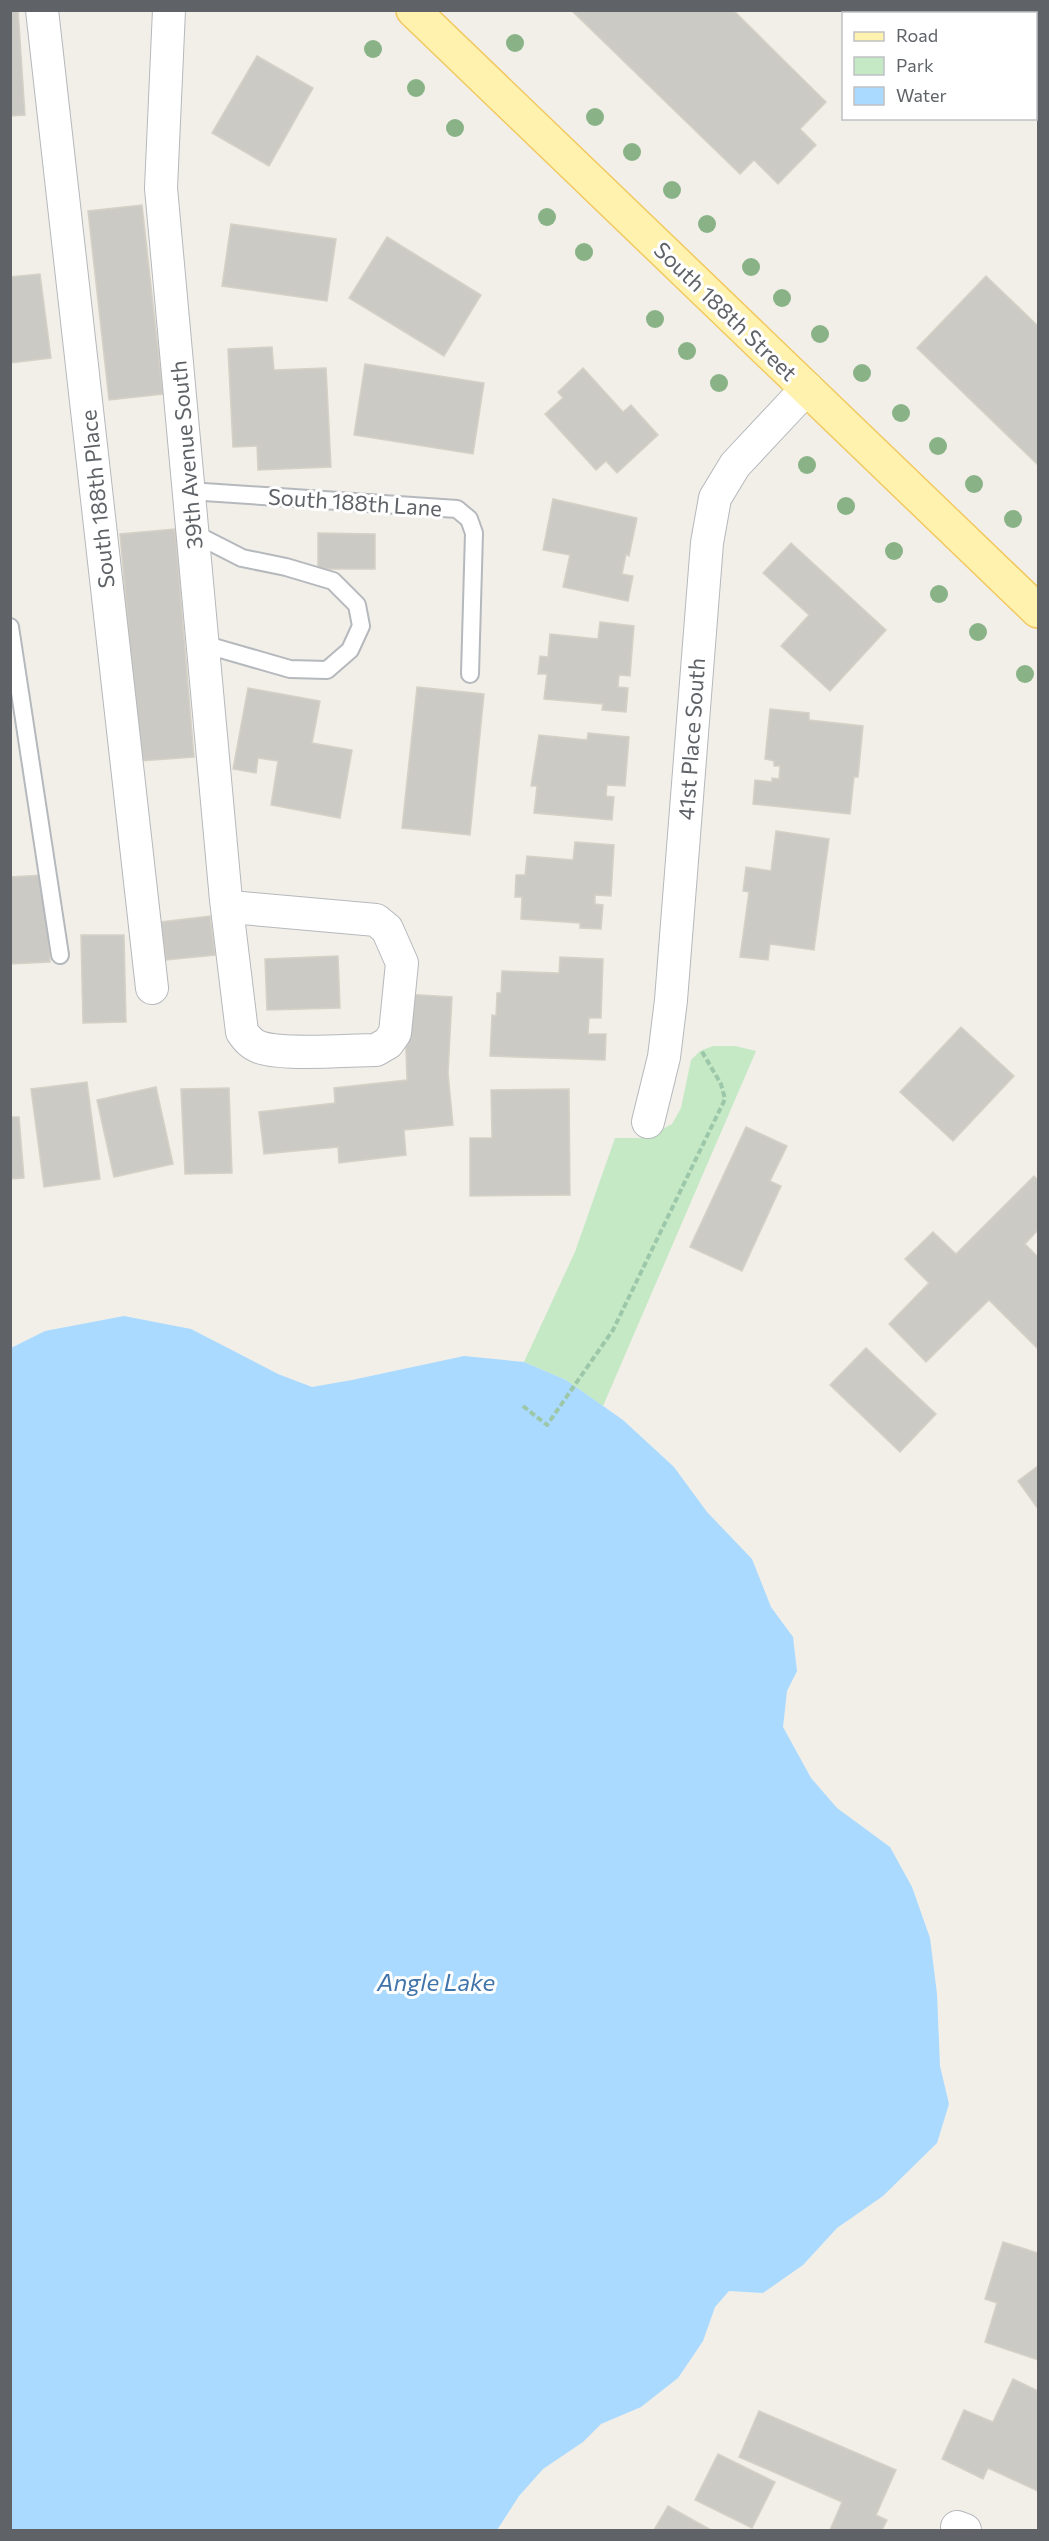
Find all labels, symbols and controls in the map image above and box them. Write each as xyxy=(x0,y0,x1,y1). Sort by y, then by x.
legend xyxy=(842,12,1037,120)
text: Road xyxy=(896,24,938,46)
text: Park xyxy=(896,54,934,76)
text: Water xyxy=(896,84,947,106)
street label: South 188th Street xyxy=(649,236,803,386)
street label: 39th Avenue South xyxy=(164,360,208,550)
street label: South 188th Place xyxy=(74,408,120,590)
street label: South 188th Lane xyxy=(267,482,443,522)
street label: 41st Place South xyxy=(672,657,710,821)
water label: Angle Lake xyxy=(376,1967,495,1996)

